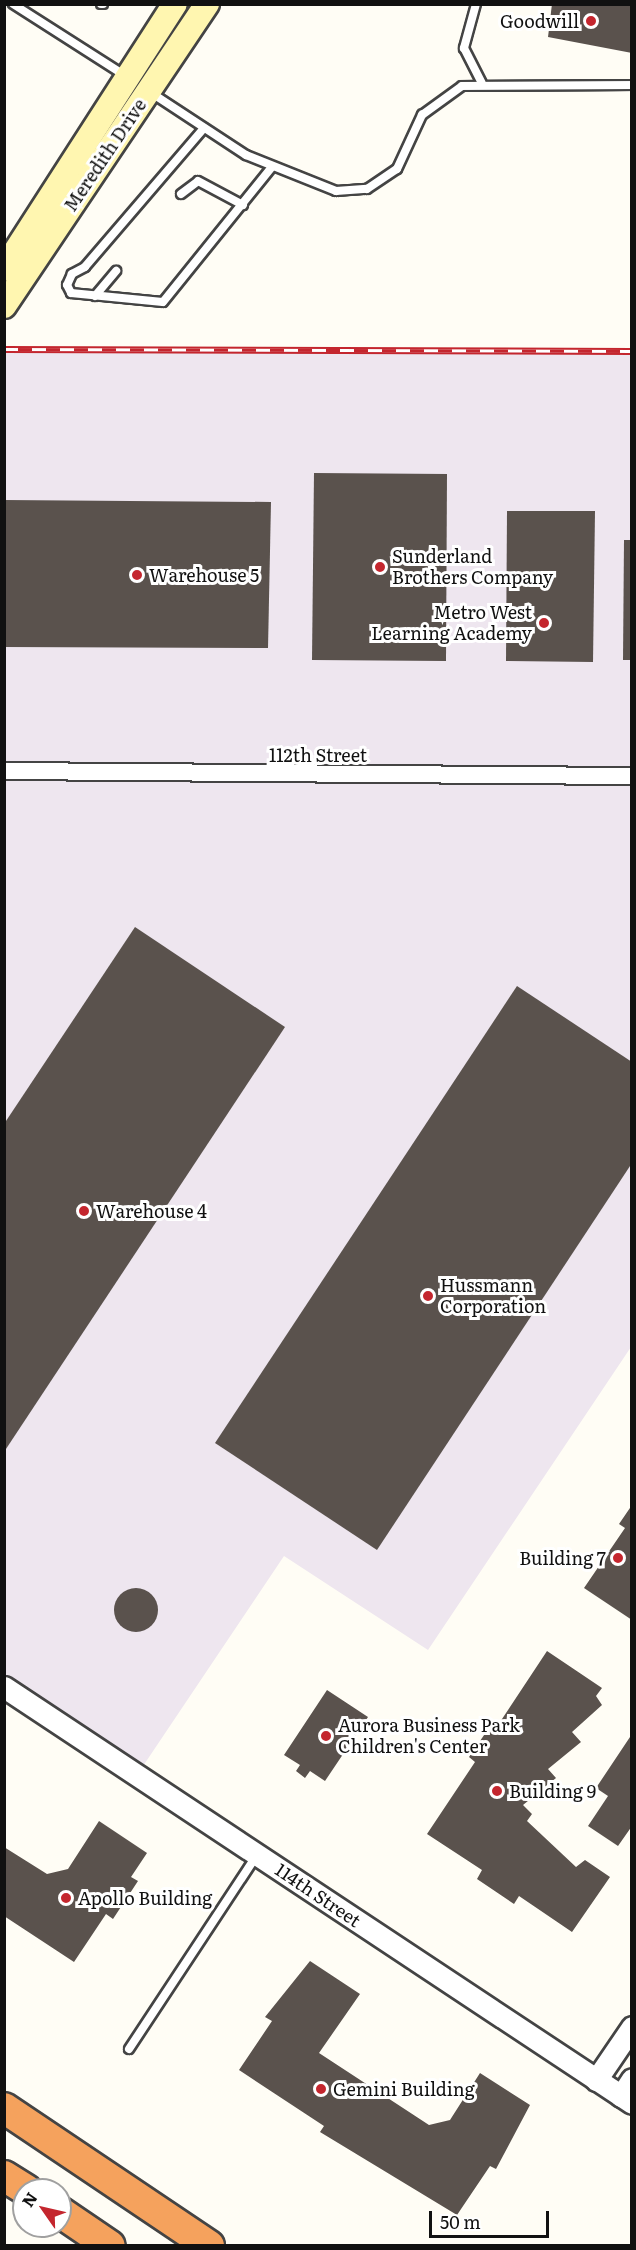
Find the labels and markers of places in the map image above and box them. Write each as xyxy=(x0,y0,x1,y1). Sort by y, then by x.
place label: Goodwill xyxy=(500,10,579,32)
marker: Goodwill xyxy=(584,14,598,28)
place label: Sunderland Brothers Company xyxy=(392,546,553,588)
marker: Sunderland Brothers Company xyxy=(373,560,387,574)
place label: Warehouse 5 xyxy=(149,564,259,586)
marker: Warehouse 5 xyxy=(130,568,144,582)
place label: Metro West Learning Academy xyxy=(371,602,532,644)
marker: Metro West Learning Academy xyxy=(537,616,551,630)
place label: Warehouse 4 xyxy=(96,1200,207,1222)
marker: Warehouse 4 xyxy=(77,1204,91,1218)
place label: Hussmann Corporation xyxy=(440,1275,546,1318)
marker: Hussmann Corporation xyxy=(421,1289,435,1303)
place label: Building 7 xyxy=(519,1547,606,1569)
marker: Building 7 xyxy=(611,1551,625,1565)
place label: Aurora Business Park Children's Center xyxy=(338,1715,520,1758)
marker: Aurora Business Park Children's Center xyxy=(319,1729,333,1743)
place label: Building 9 xyxy=(509,1780,596,1802)
marker: Building 9 xyxy=(490,1784,504,1798)
place label: Apollo Building xyxy=(78,1887,212,1909)
marker: Apollo Building xyxy=(59,1891,73,1905)
place label: Gemini Building xyxy=(333,2078,475,2100)
marker: Gemini Building xyxy=(314,2082,328,2096)

